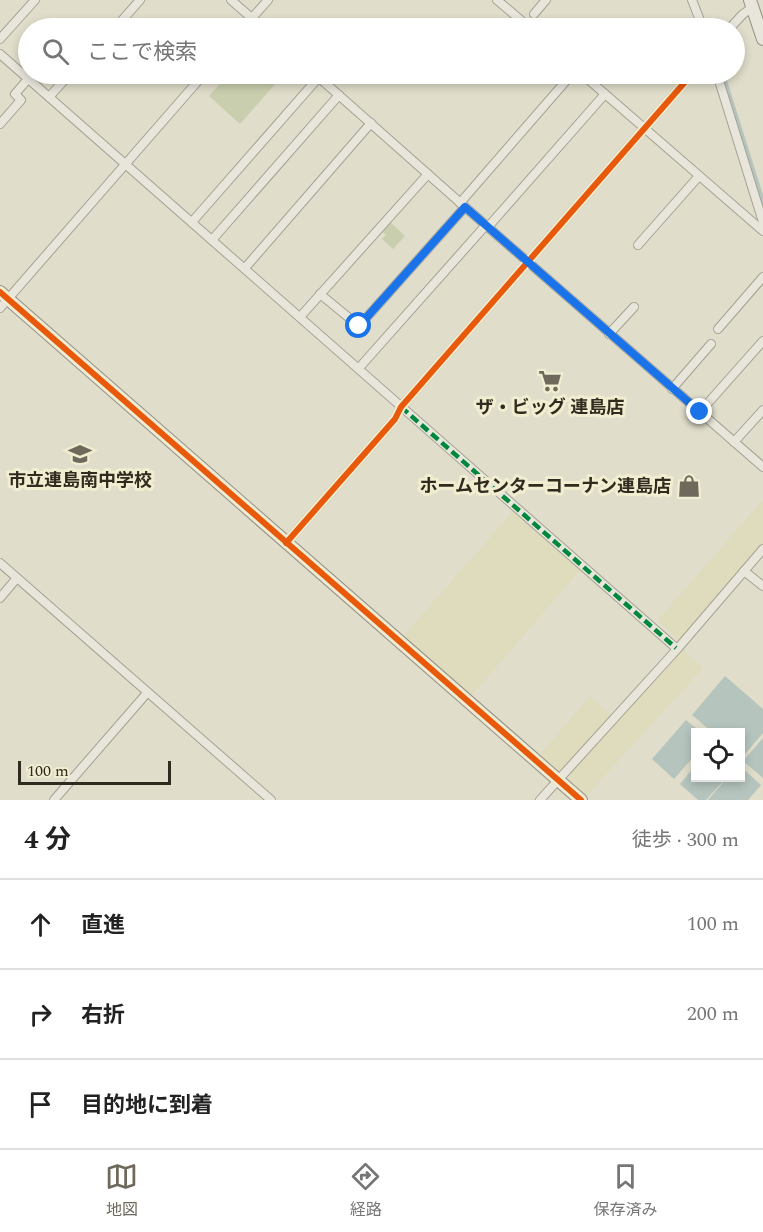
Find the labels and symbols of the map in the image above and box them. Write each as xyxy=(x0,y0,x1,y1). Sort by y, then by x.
route start xyxy=(345,312,371,338)
supermarket icon: ザ・ビッグ 連島店 xyxy=(537,368,563,394)
place label: ザ・ビッグ 連島店 xyxy=(476,394,624,421)
route end xyxy=(686,398,712,424)
school or university icon: 市立連島南中学校 xyxy=(67,441,93,467)
place label: 市立連島南中学校 xyxy=(8,467,152,494)
place label: ホームセンターコーナン連島店 xyxy=(420,473,671,500)
shop icon: ホームセンターコーナン連島店 xyxy=(676,473,702,499)
scale bar xyxy=(18,758,171,786)

